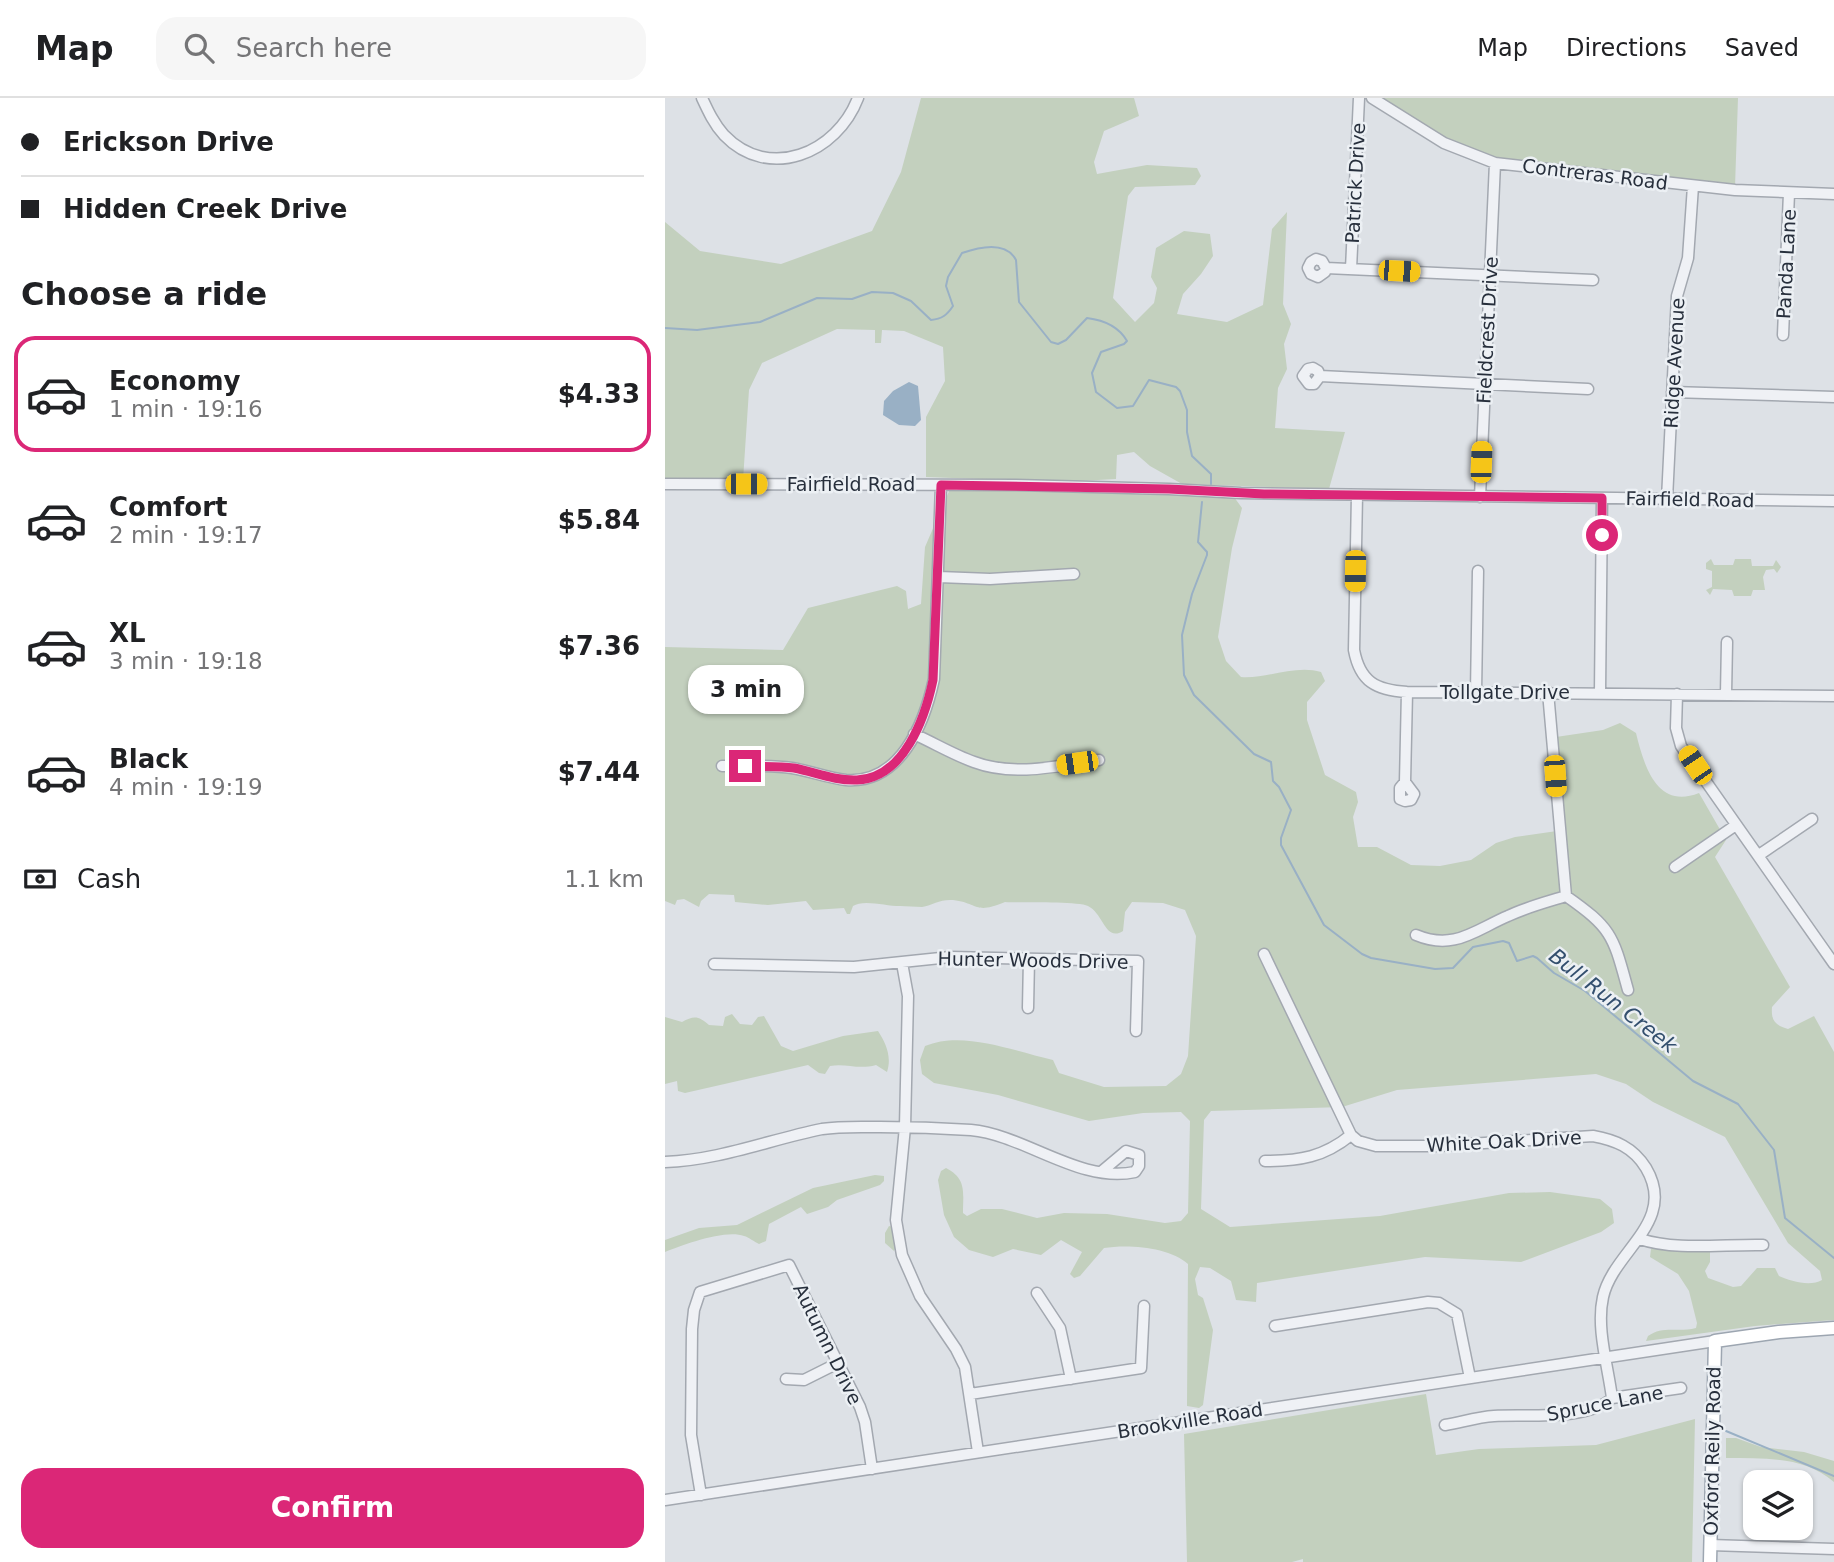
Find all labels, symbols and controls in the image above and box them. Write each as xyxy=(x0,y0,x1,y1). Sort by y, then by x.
search box xyxy=(156,17,646,80)
text: Map xyxy=(35,29,114,68)
icon: search xyxy=(180,29,218,67)
text: Search here xyxy=(236,33,392,63)
text: Map xyxy=(1477,34,1528,62)
text: Directions xyxy=(1566,34,1687,62)
text: Saved xyxy=(1725,34,1799,62)
street label: Patrick Drive xyxy=(1341,122,1369,244)
text: Erickson Drive xyxy=(63,127,274,157)
street label: Contreras Road xyxy=(1521,154,1669,194)
text: Hidden Creek Drive xyxy=(63,194,348,224)
street label: Panda Lane xyxy=(1772,208,1800,320)
street label: Fieldcrest Drive xyxy=(1472,256,1502,404)
car xyxy=(1378,259,1421,283)
text: Choose a ride xyxy=(21,275,267,313)
street label: Ridge Avenue xyxy=(1660,297,1688,429)
icon: car xyxy=(25,363,88,426)
text: Economy xyxy=(109,366,240,396)
text: $4.33 xyxy=(558,379,640,409)
text: 1 min · 19:16 xyxy=(109,396,263,422)
car xyxy=(1470,441,1493,483)
street label: Fairfield Road xyxy=(787,473,915,495)
car xyxy=(726,474,768,495)
street label: Fairfield Road xyxy=(1625,487,1755,511)
icon: car xyxy=(25,489,88,552)
text: Comfort xyxy=(109,492,227,522)
text: $5.84 xyxy=(558,505,640,535)
route start xyxy=(1586,519,1618,551)
text: 2 min · 19:17 xyxy=(109,522,263,548)
car xyxy=(1345,550,1366,592)
icon: car xyxy=(25,615,88,678)
text: XL xyxy=(109,618,146,648)
text: $7.36 xyxy=(558,631,640,661)
text: 3 min · 19:18 xyxy=(109,648,263,674)
callout: 3 min xyxy=(687,664,803,714)
text: 3 min xyxy=(710,676,782,702)
street label: Tollgate Drive xyxy=(1439,681,1570,703)
icon: car xyxy=(25,741,88,804)
car xyxy=(1675,742,1716,788)
text: Black xyxy=(109,744,188,774)
route end xyxy=(729,750,761,782)
car xyxy=(1055,750,1100,776)
car xyxy=(1544,754,1567,798)
text: $7.44 xyxy=(558,757,640,787)
text: 4 min · 19:19 xyxy=(109,774,263,800)
icon: cash xyxy=(21,860,59,898)
text: Cash xyxy=(77,864,141,894)
text: 1.1 km xyxy=(564,866,644,892)
water label: Bull Run Creek xyxy=(1544,944,1682,1059)
street label: Hunter Woods Drive xyxy=(937,947,1129,973)
street label: White Oak Drive xyxy=(1426,1126,1582,1156)
street label: Autumn Drive xyxy=(789,1280,867,1408)
street label: Oxford Reily Road xyxy=(1700,1366,1724,1536)
street label: Spruce Lane xyxy=(1545,1381,1665,1425)
street label: Brookville Road xyxy=(1116,1398,1264,1442)
button: Confirm xyxy=(21,1468,644,1548)
map controls xyxy=(1743,1470,1813,1540)
button: layers xyxy=(1743,1470,1813,1540)

